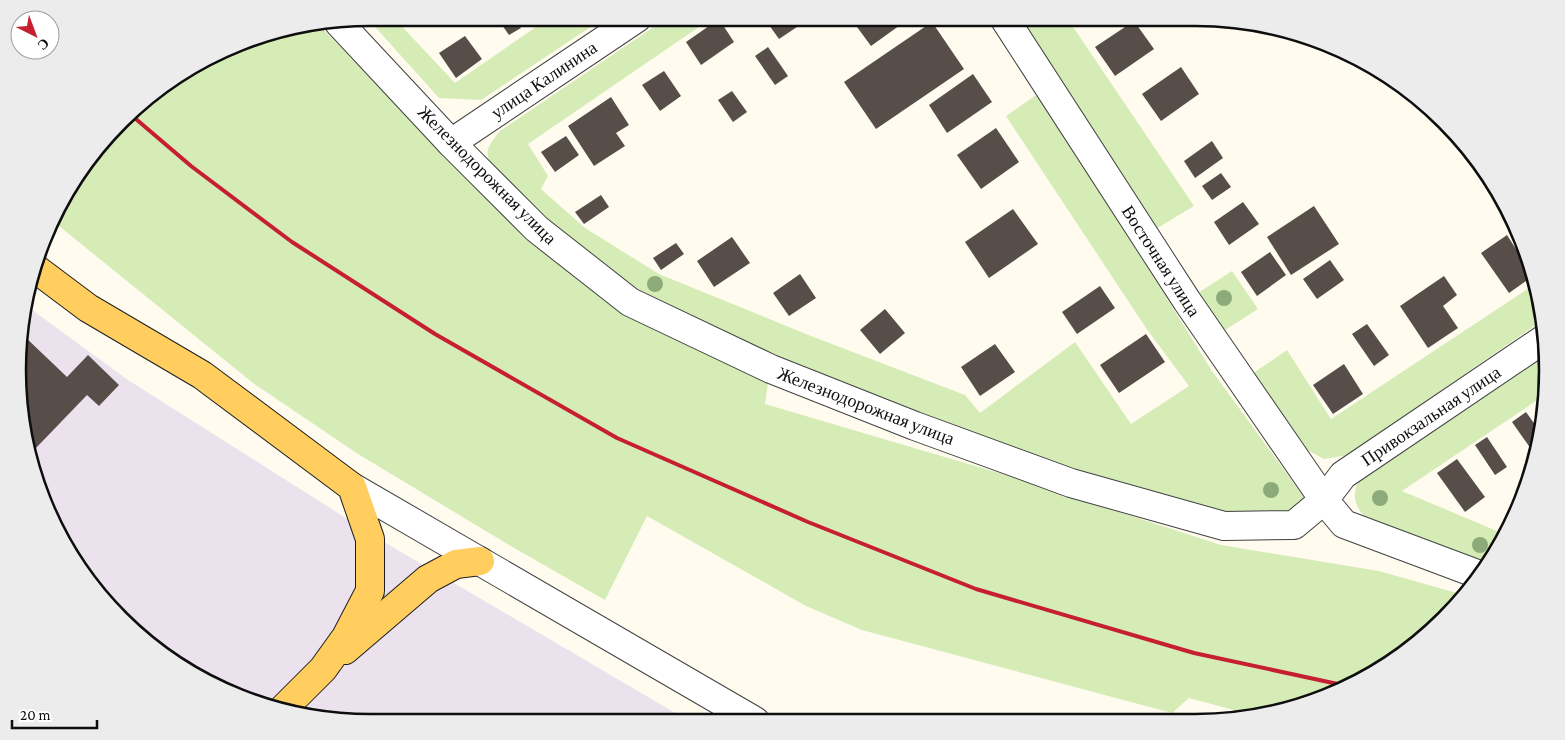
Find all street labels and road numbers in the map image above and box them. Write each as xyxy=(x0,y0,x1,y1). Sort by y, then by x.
street label: улица Калинина xyxy=(487,37,601,123)
street label: Железнодорожная улица xyxy=(414,102,560,248)
street label: Восточная улица xyxy=(1118,202,1204,320)
street label: Привокзальная улица xyxy=(1358,362,1504,470)
street label: Железнодорожная улица xyxy=(775,363,957,449)

